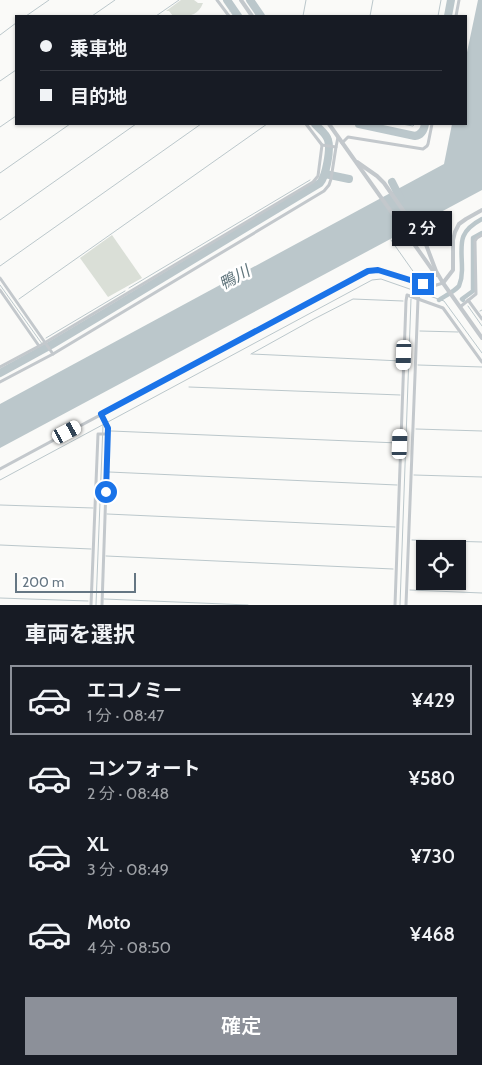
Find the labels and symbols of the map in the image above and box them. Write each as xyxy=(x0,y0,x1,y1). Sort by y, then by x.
callout: 2 分 xyxy=(393,212,453,246)
water label: 鴨川 xyxy=(216,260,255,294)
route end xyxy=(412,273,434,295)
car xyxy=(395,340,412,370)
car xyxy=(50,418,83,446)
car xyxy=(391,429,408,459)
route start xyxy=(95,481,117,503)
scale bar xyxy=(15,570,136,593)

